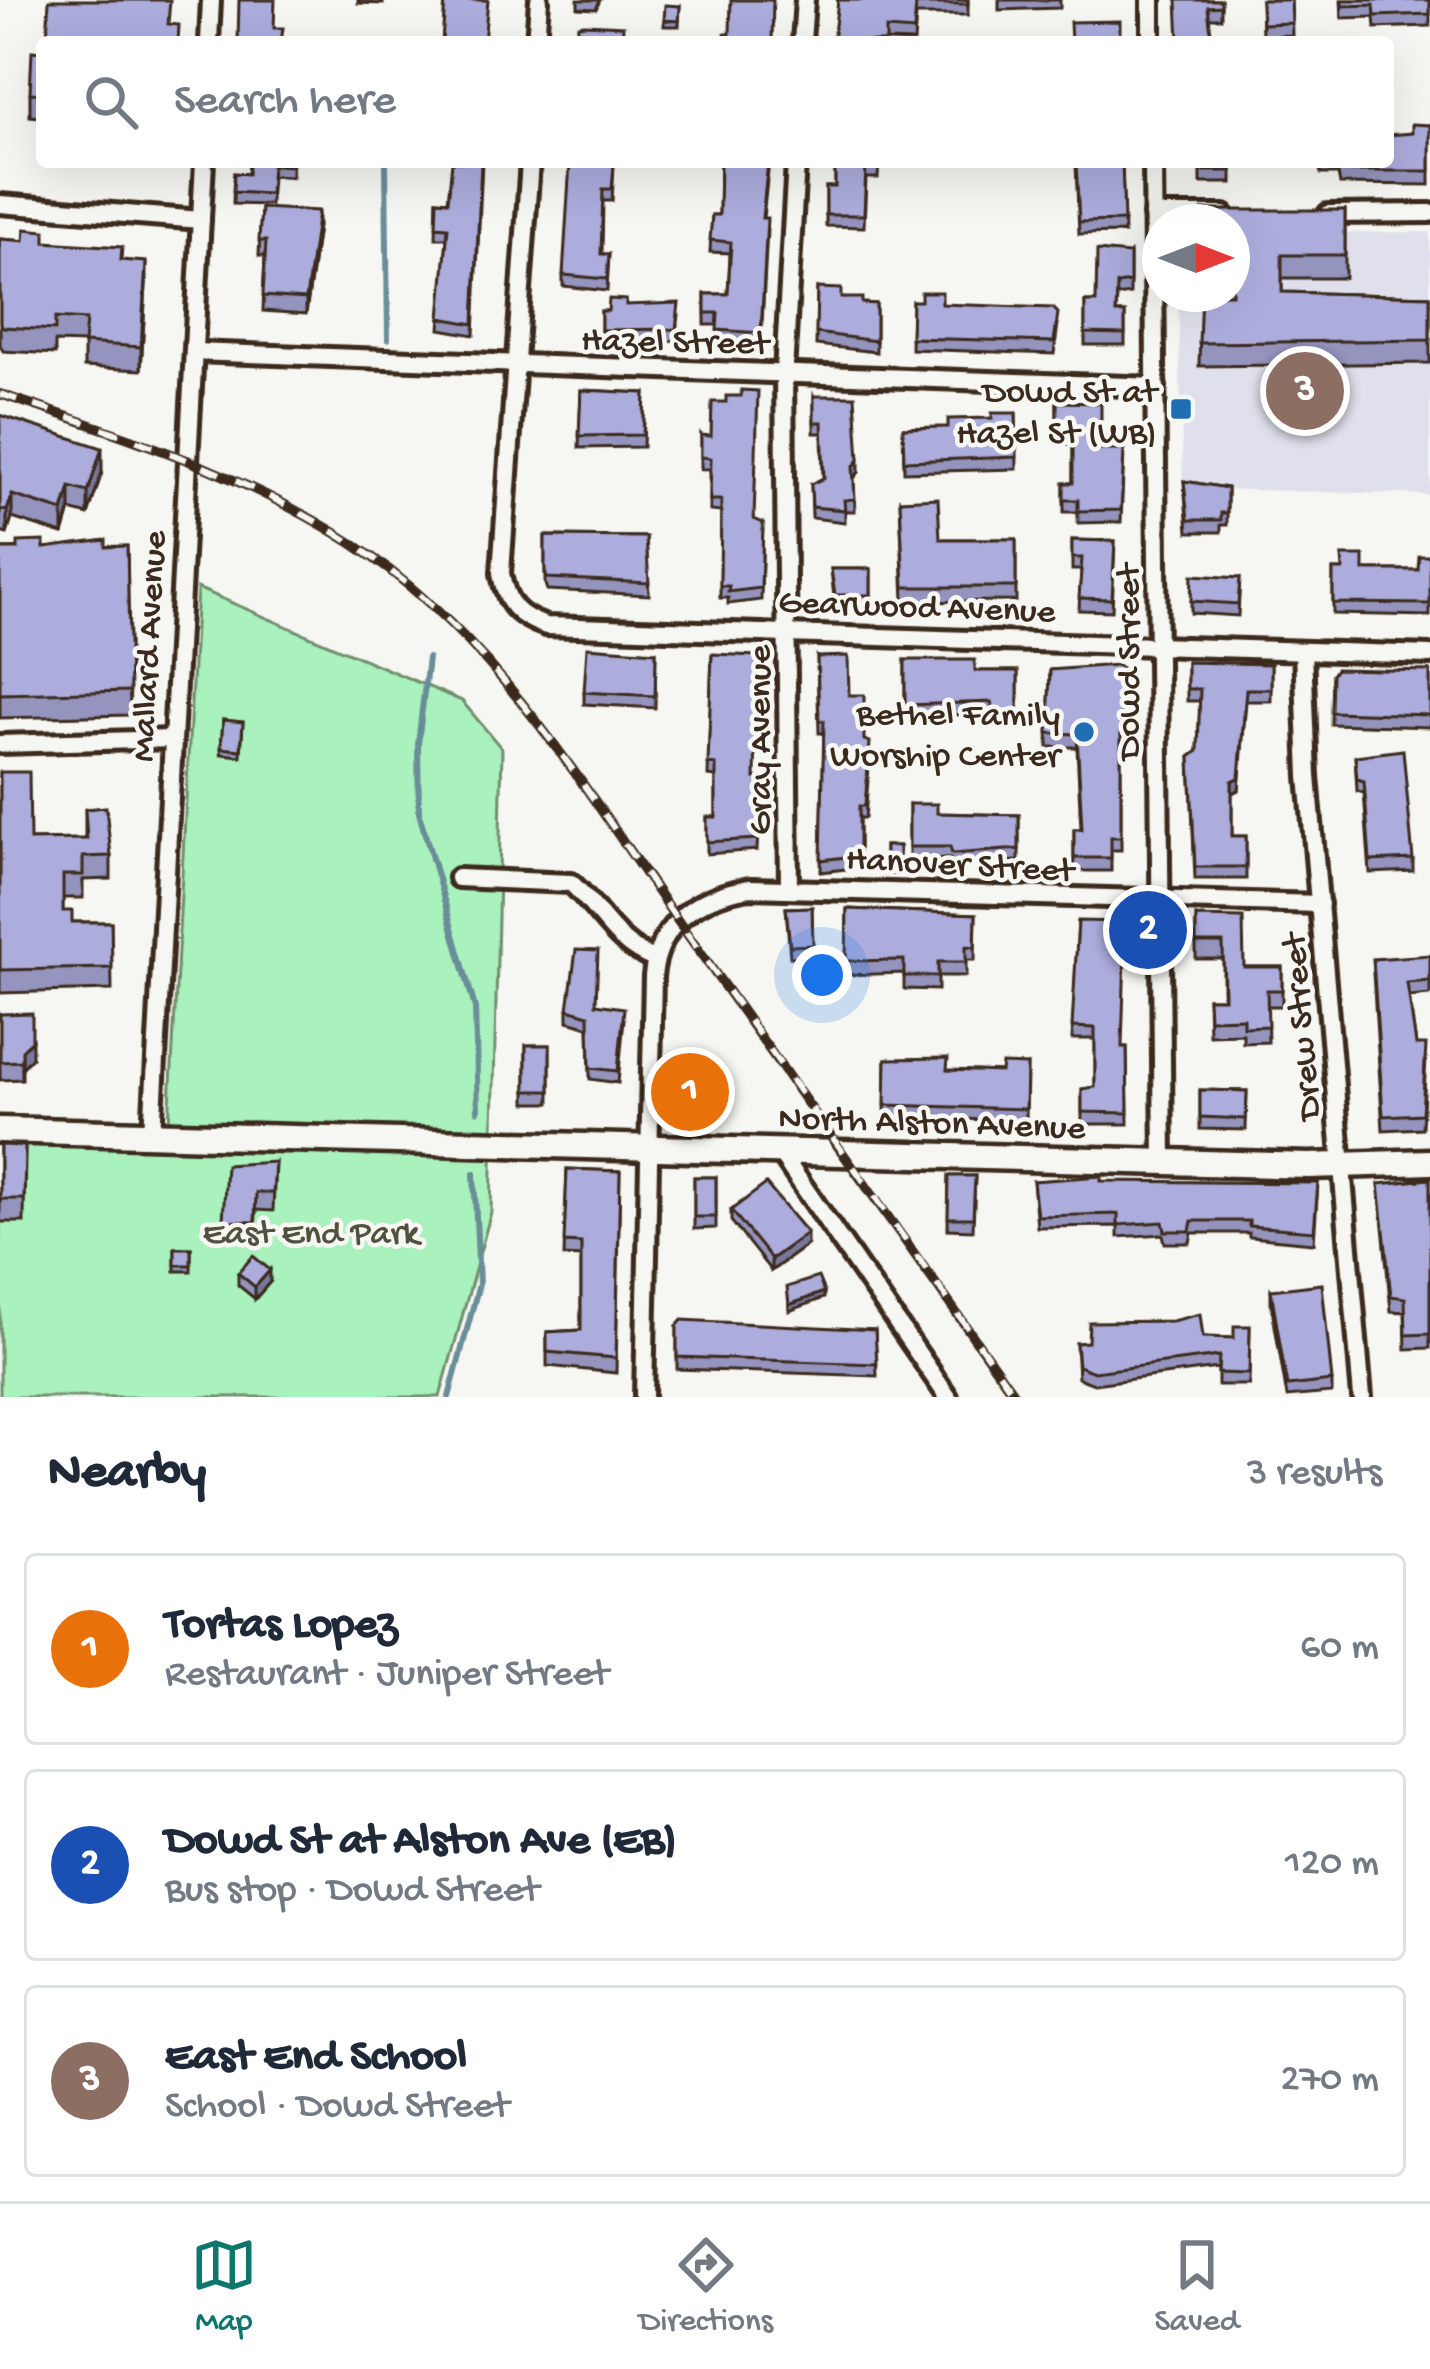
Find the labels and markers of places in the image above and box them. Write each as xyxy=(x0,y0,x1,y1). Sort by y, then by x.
pin: 3 xyxy=(1266,346,1344,436)
place label: Dowd St at Hazel St (WB) xyxy=(956,373,1160,457)
marker: Dowd St at Hazel St (WB) xyxy=(1168,396,1194,422)
place label: Bethel Family Worship Center xyxy=(830,696,1063,780)
marker: Bethel Family Worship Center xyxy=(1071,719,1097,745)
pin: 2 xyxy=(1109,885,1187,975)
pin: 1 xyxy=(651,1047,729,1137)

